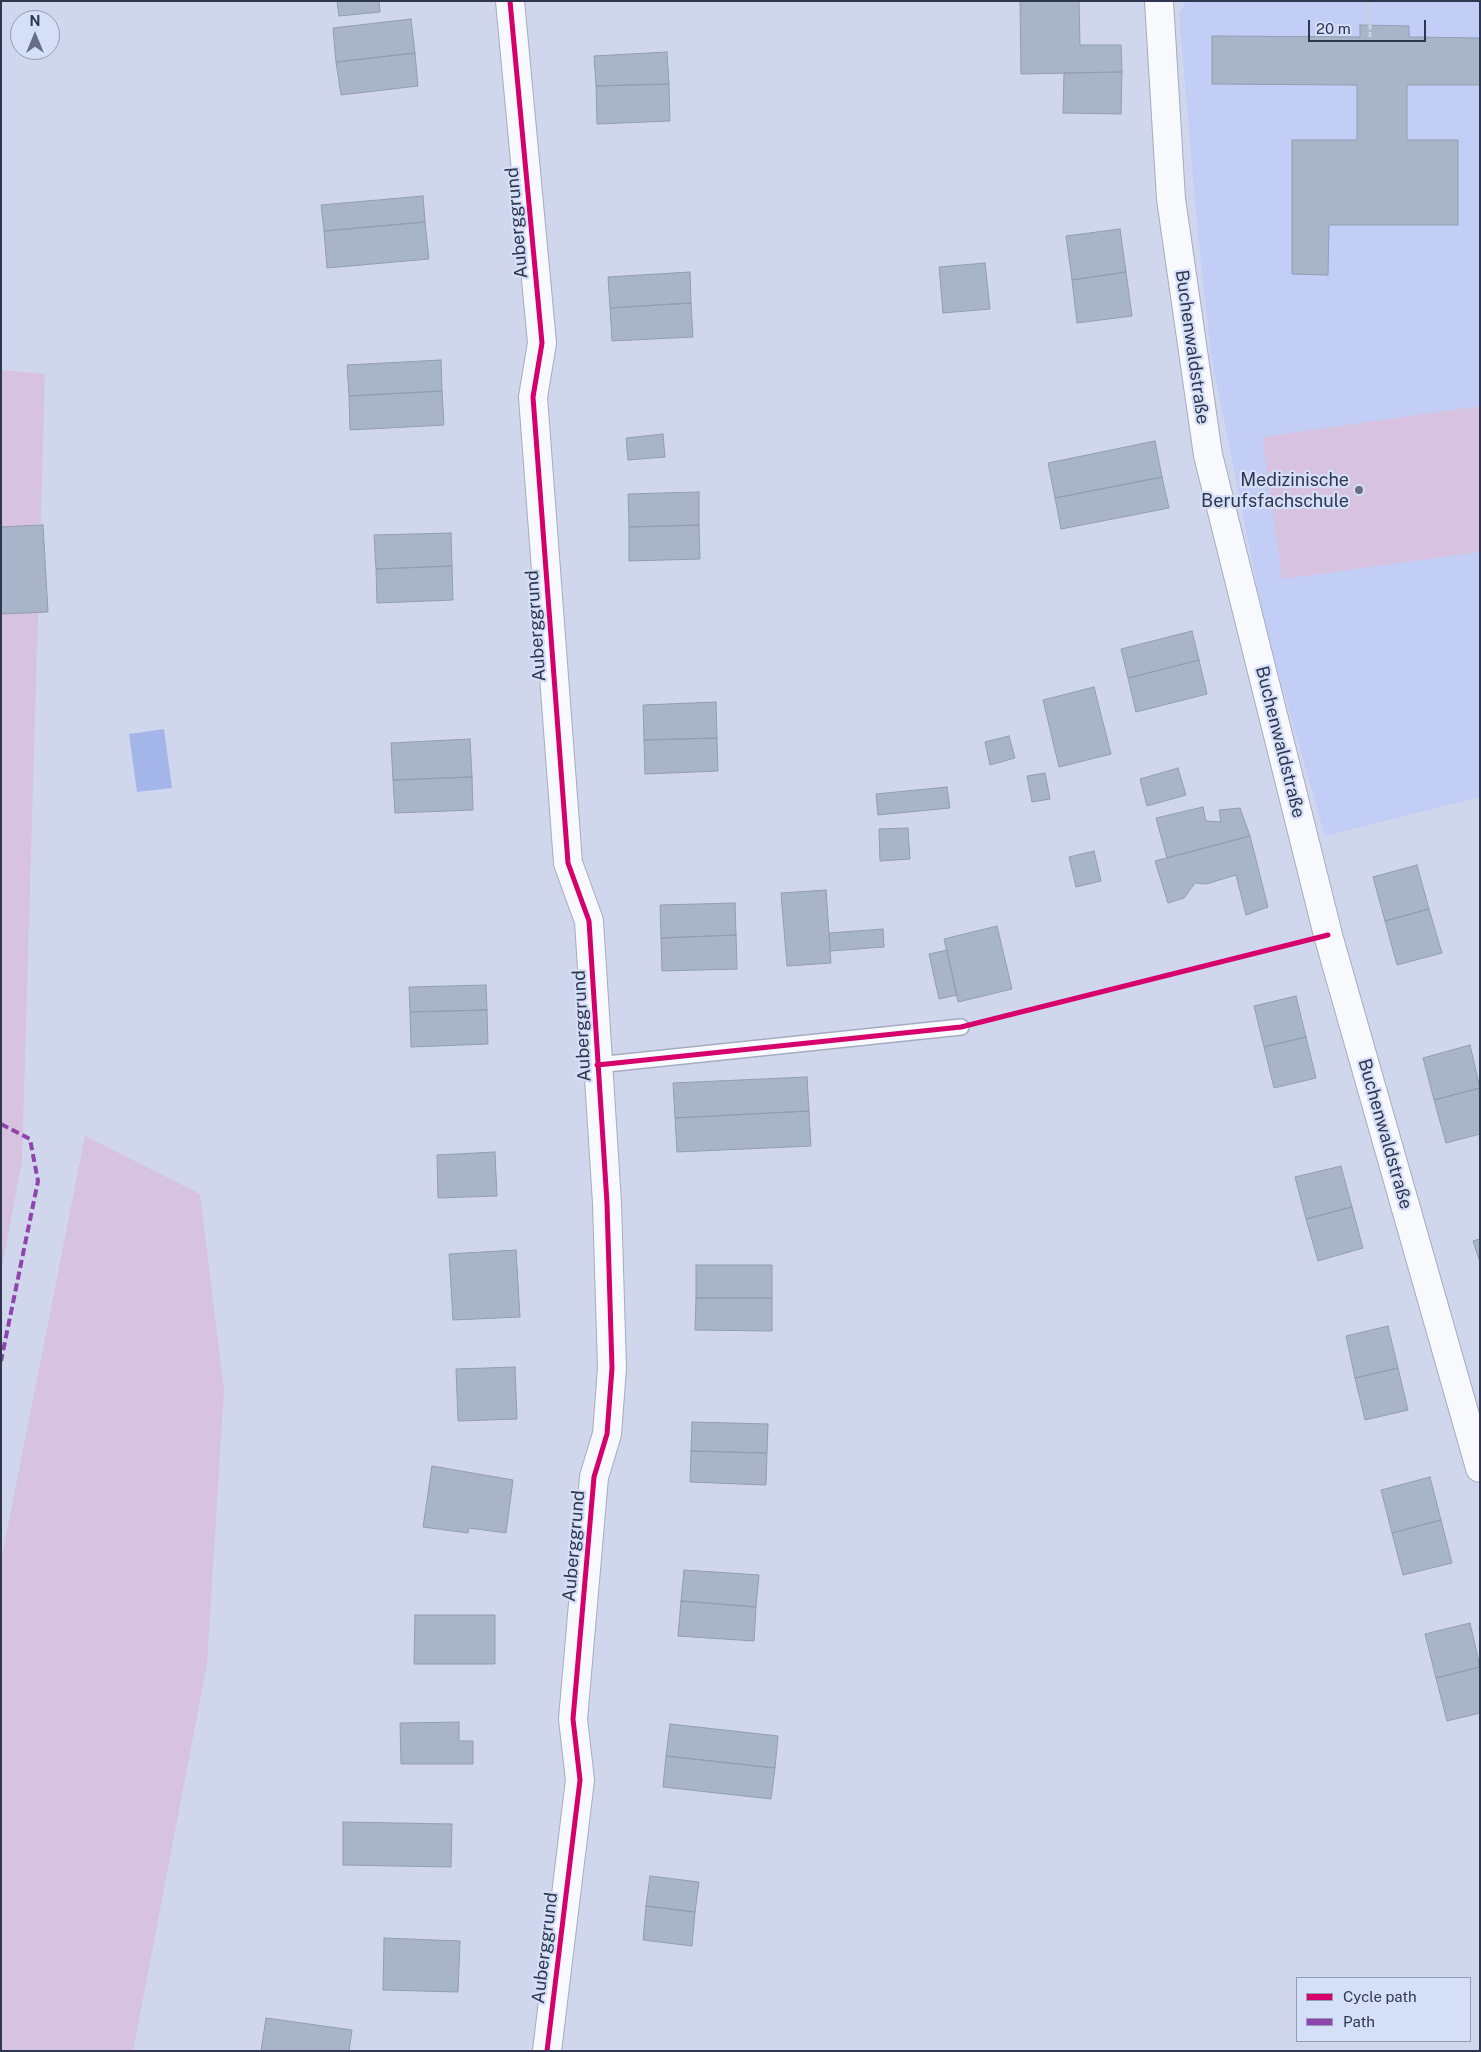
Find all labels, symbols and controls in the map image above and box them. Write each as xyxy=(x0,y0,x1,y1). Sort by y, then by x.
north arrow xyxy=(10,10,60,60)
scale bar xyxy=(1311,10,1428,42)
text: N xyxy=(30,13,40,29)
text: 20 m xyxy=(1316,20,1351,37)
street label: Auberggrund xyxy=(501,166,533,280)
street label: Buchenwaldstraße xyxy=(1170,268,1214,426)
place label: Medizinische Berufsfachschule xyxy=(1201,469,1349,512)
marker: Medizinische Berufsfachschule xyxy=(1353,484,1365,496)
street label: Auberggrund xyxy=(521,569,551,683)
street label: Buchenwaldstraße xyxy=(1251,664,1309,820)
street label: Auberggrund xyxy=(568,970,596,1082)
street label: Buchenwaldstraße xyxy=(1353,1056,1417,1212)
street label: Auberggrund xyxy=(558,1489,590,1603)
street label: Auberggrund xyxy=(527,1891,563,2005)
legend xyxy=(1296,1977,1471,2042)
text: Cycle path xyxy=(1343,1988,1417,2005)
text: Path xyxy=(1343,2013,1375,2030)

